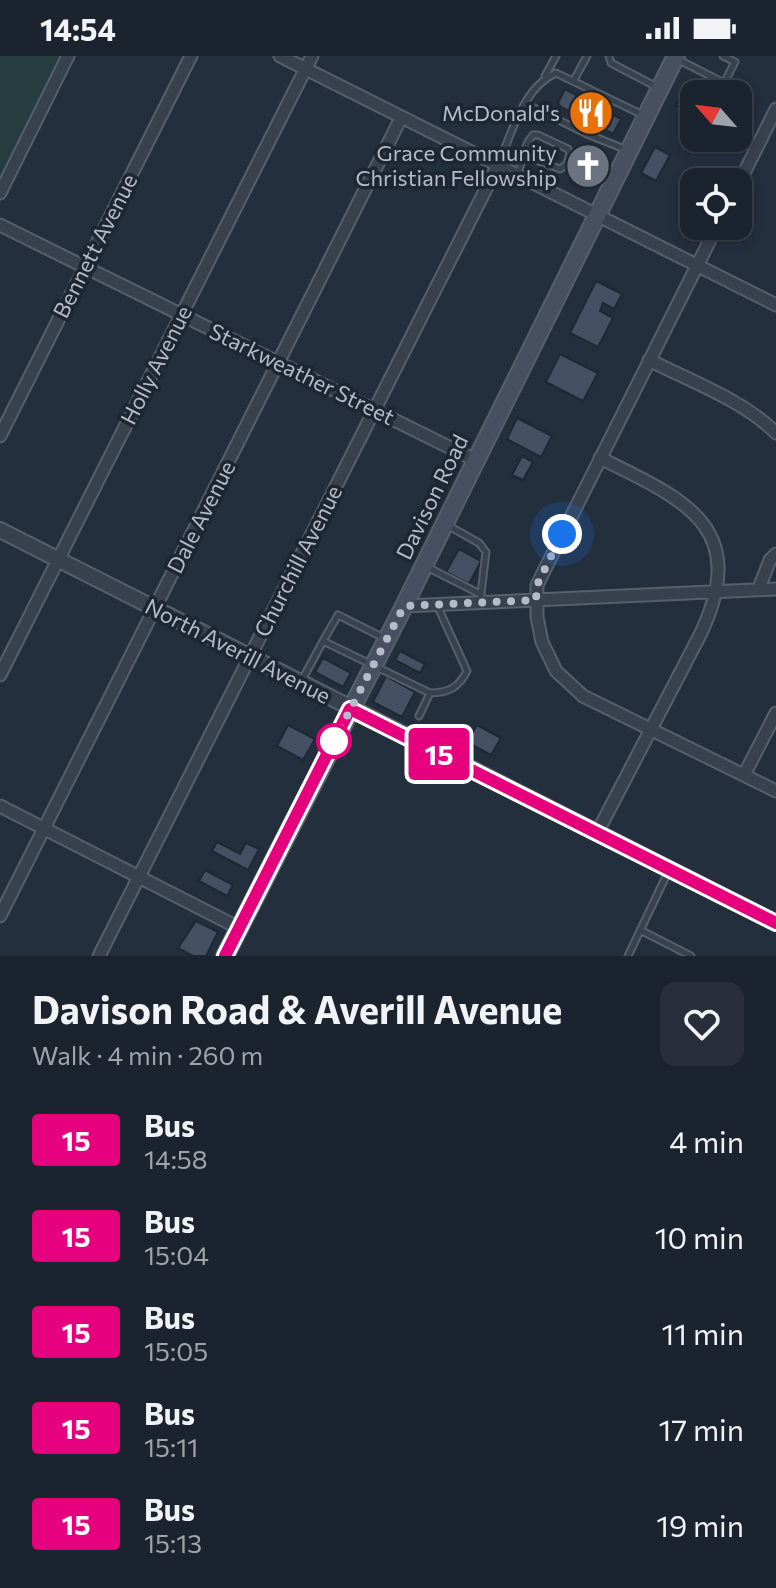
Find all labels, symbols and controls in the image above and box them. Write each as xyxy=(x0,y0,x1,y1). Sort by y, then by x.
text: 14:54 xyxy=(40,10,116,47)
north arrow xyxy=(680,80,752,152)
map controls xyxy=(680,80,752,240)
restaurant icon: McDonald's xyxy=(567,89,615,137)
place label: McDonald's xyxy=(442,99,560,126)
place label: Grace Community Christian Fellowship xyxy=(355,139,557,191)
church icon: Grace Community Christian Fellowship xyxy=(564,142,612,190)
button: locate xyxy=(680,168,752,240)
street label: Bennett Avenue xyxy=(47,169,142,322)
street label: Holly Avenue xyxy=(114,301,197,429)
street label: Starkweather Street xyxy=(205,317,399,430)
street label: Davison Road xyxy=(390,430,473,564)
street label: Dale Avenue xyxy=(161,456,240,577)
street label: Churchill Avenue xyxy=(248,481,347,641)
your location xyxy=(542,514,582,554)
street label: North Averill Avenue xyxy=(141,592,335,709)
unlabelled marker xyxy=(317,724,351,758)
line badge: 15 xyxy=(403,728,475,780)
text: 15 xyxy=(425,737,454,771)
button: heart xyxy=(660,982,744,1066)
text: Davison Road & Averill Avenue xyxy=(32,985,562,1032)
text: Walk · 4 min · 260 m xyxy=(32,1039,263,1070)
text: Bus xyxy=(144,1106,195,1143)
text: 4 min xyxy=(669,1122,744,1159)
text: 15 xyxy=(62,1123,91,1157)
text: 14:58 xyxy=(144,1143,208,1174)
text: Bus xyxy=(144,1202,195,1239)
text: 10 min xyxy=(655,1218,744,1255)
text: 15 xyxy=(62,1219,91,1253)
text: 15:04 xyxy=(144,1239,209,1270)
text: Bus xyxy=(144,1298,195,1335)
text: 11 min xyxy=(662,1314,744,1351)
text: 15 xyxy=(62,1315,91,1349)
text: 15:05 xyxy=(144,1335,208,1366)
text: Bus xyxy=(144,1394,195,1431)
text: 17 min xyxy=(659,1410,744,1447)
text: 15 xyxy=(62,1411,91,1445)
text: 15:11 xyxy=(144,1431,198,1462)
text: Bus xyxy=(144,1490,195,1527)
text: 19 min xyxy=(656,1506,744,1543)
text: 15 xyxy=(62,1507,91,1541)
text: 15:13 xyxy=(144,1527,202,1558)

